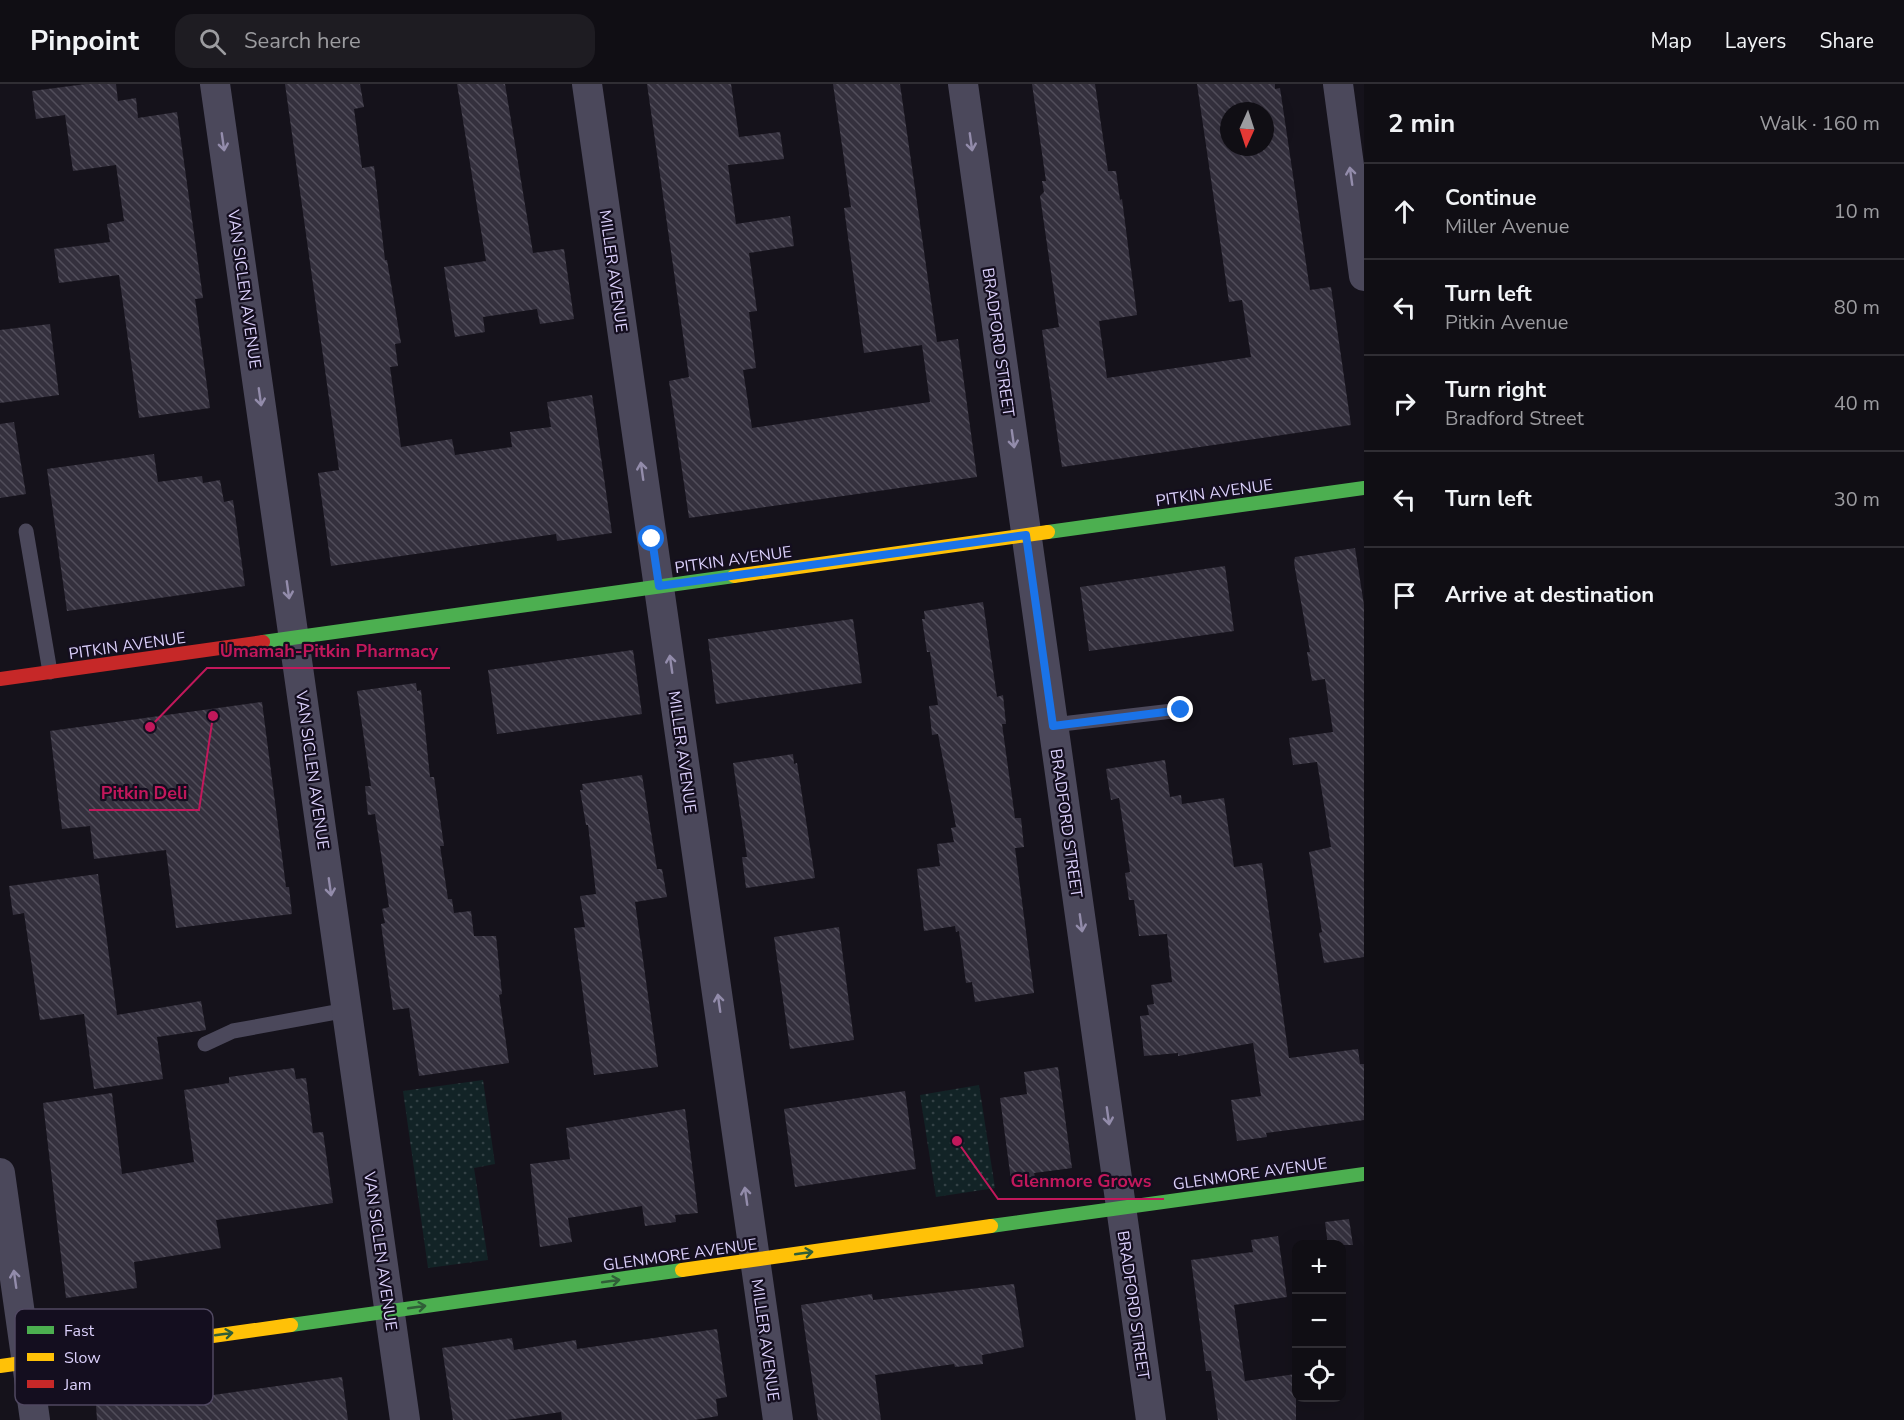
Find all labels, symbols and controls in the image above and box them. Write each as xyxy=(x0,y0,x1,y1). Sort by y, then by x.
search box xyxy=(175,14,595,68)
text: Pinpoint xyxy=(30,22,139,60)
icon: search xyxy=(196,25,229,58)
text: Search here xyxy=(244,26,361,56)
text: Map xyxy=(1650,27,1692,55)
text: Layers xyxy=(1725,27,1786,55)
text: Share xyxy=(1819,27,1874,55)
north arrow xyxy=(1220,102,1274,156)
text: 2 min xyxy=(1388,106,1455,141)
text: Walk · 160 m xyxy=(1760,110,1880,137)
one-way arrow xyxy=(218,132,229,151)
one-way arrow xyxy=(966,132,977,151)
one-way arrow xyxy=(1345,167,1356,186)
text: Continue xyxy=(1445,183,1536,213)
icon: ahead xyxy=(1388,195,1421,228)
text: 10 m xyxy=(1834,198,1880,225)
street label: VAN SICLEN AVENUE xyxy=(222,207,266,370)
street label: MILLER AVENUE xyxy=(594,209,632,334)
text: Miller Avenue xyxy=(1445,213,1570,240)
street label: BRADFORD STREET xyxy=(977,266,1019,418)
text: Turn left xyxy=(1445,279,1532,309)
icon: left xyxy=(1388,291,1421,324)
text: 80 m xyxy=(1834,294,1880,321)
text: Pitkin Avenue xyxy=(1445,309,1569,336)
text: Turn right xyxy=(1445,375,1546,405)
one-way arrow xyxy=(255,387,266,407)
icon: right xyxy=(1388,387,1421,420)
text: 40 m xyxy=(1834,390,1880,417)
text: Bradford Street xyxy=(1445,405,1584,432)
one-way arrow xyxy=(1007,429,1018,448)
one-way arrow xyxy=(637,462,648,481)
street label: PITKIN AVENUE xyxy=(1154,474,1274,512)
icon: left xyxy=(1388,483,1421,516)
text: Turn left xyxy=(1445,484,1532,514)
text: 30 m xyxy=(1834,486,1880,513)
route start xyxy=(638,525,664,551)
street label: PITKIN AVENUE xyxy=(673,541,793,579)
icon: arrive xyxy=(1388,579,1421,612)
one-way arrow xyxy=(282,580,293,600)
text: Arrive at destination xyxy=(1445,580,1654,610)
street label: PITKIN AVENUE xyxy=(67,627,187,665)
callout: Umamah-Pitkin Pharmacy xyxy=(207,632,450,668)
text: Umamah-Pitkin Pharmacy xyxy=(220,639,439,663)
one-way arrow xyxy=(665,655,676,674)
street label: VAN SICLEN AVENUE xyxy=(290,688,334,851)
street label: MILLER AVENUE xyxy=(663,690,701,815)
route end xyxy=(1167,696,1193,722)
street label: BRADFORD STREET xyxy=(1045,747,1087,899)
callout: Pitkin Deli xyxy=(89,774,199,810)
text: Pitkin Deli xyxy=(101,781,187,805)
one-way arrow xyxy=(324,877,335,897)
one-way arrow xyxy=(1075,913,1086,933)
one-way arrow xyxy=(713,993,724,1013)
one-way arrow xyxy=(1102,1106,1113,1126)
street label: GLENMORE AVENUE xyxy=(1172,1152,1329,1196)
callout: Glenmore Grows xyxy=(998,1163,1164,1199)
street label: VAN SICLEN AVENUE xyxy=(358,1169,402,1332)
text: Glenmore Grows xyxy=(1010,1169,1152,1193)
one-way arrow xyxy=(741,1186,752,1206)
street label: BRADFORD STREET xyxy=(1112,1229,1154,1381)
street label: GLENMORE AVENUE xyxy=(602,1233,759,1277)
map controls xyxy=(1292,1240,1346,1402)
button: + xyxy=(1292,1240,1346,1294)
one-way arrow xyxy=(793,1248,813,1259)
one-way arrow xyxy=(9,1269,20,1289)
one-way arrow xyxy=(600,1275,620,1286)
street label: MILLER AVENUE xyxy=(746,1278,784,1403)
button: − xyxy=(1292,1294,1346,1348)
one-way arrow xyxy=(407,1301,427,1312)
legend xyxy=(15,1309,213,1405)
text: Fast xyxy=(64,1320,95,1342)
one-way arrow xyxy=(214,1329,234,1340)
text: Slow xyxy=(64,1347,101,1369)
button: locate xyxy=(1292,1348,1346,1402)
text: Jam xyxy=(63,1374,91,1396)

